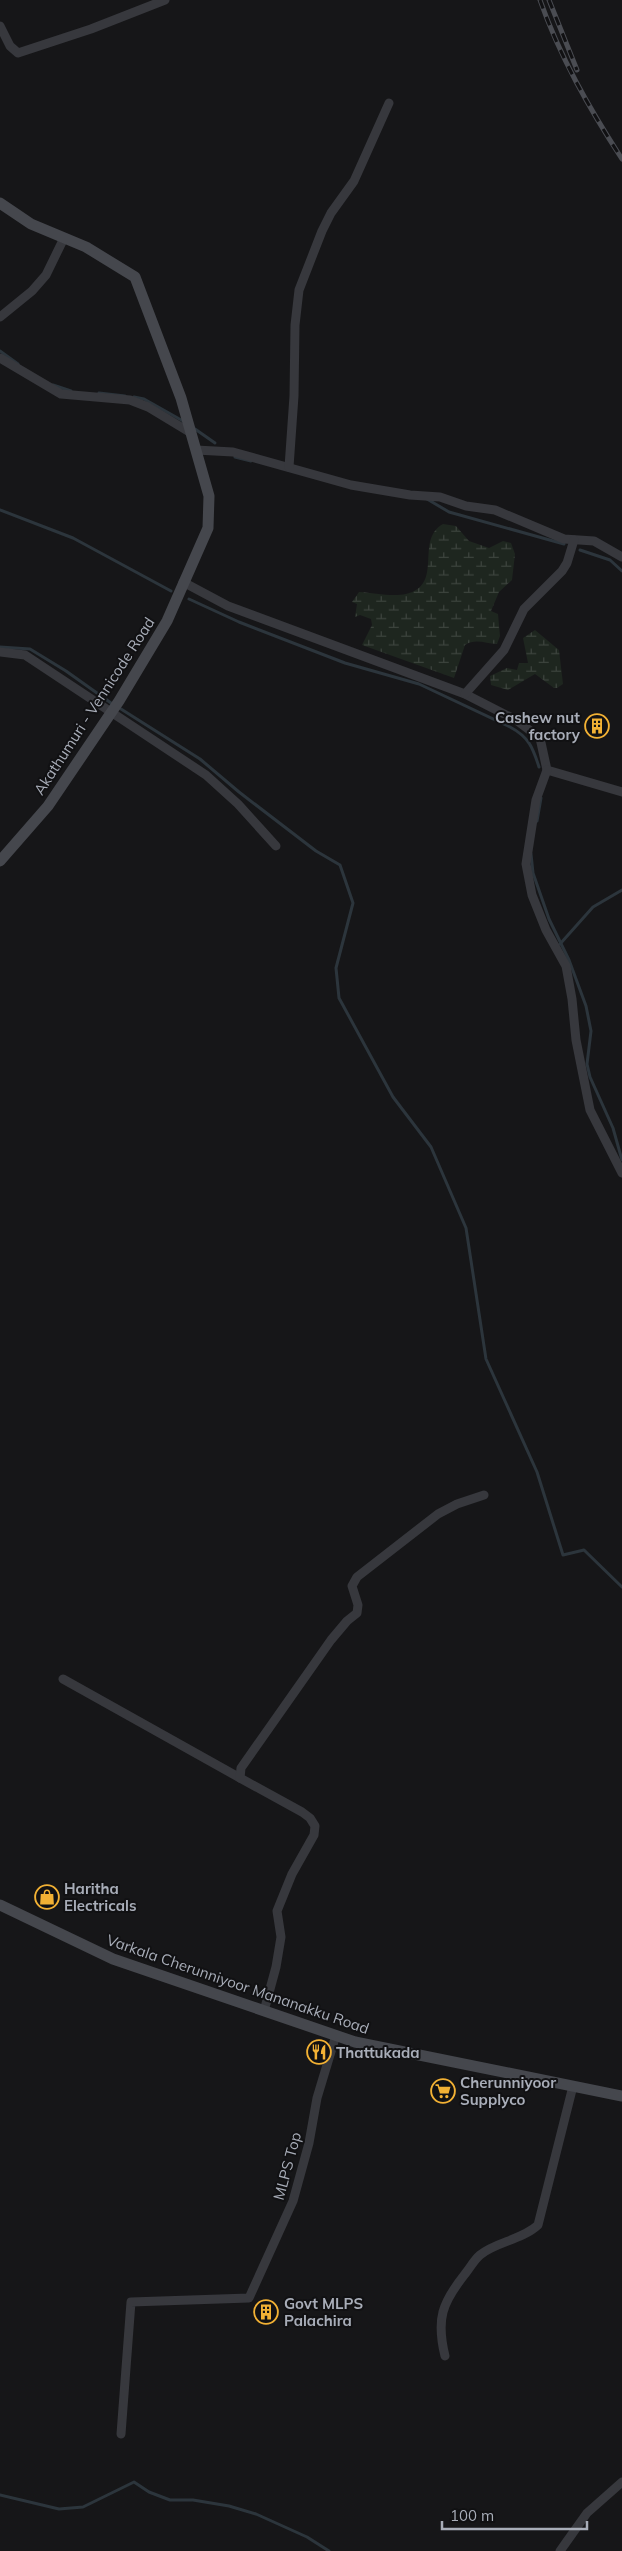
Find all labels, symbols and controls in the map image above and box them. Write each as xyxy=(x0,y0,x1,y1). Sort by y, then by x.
street label: Akathumuri - Vennicode Road xyxy=(29,614,159,798)
place label: Cashew nut factory xyxy=(495,708,581,744)
building icon: Cashew nut factory xyxy=(584,713,610,739)
place label: Haritha Electricals xyxy=(64,1879,136,1915)
shop icon: Haritha Electricals xyxy=(34,1884,60,1910)
street label: Varkala Cherunniyoor Mananakku Road xyxy=(104,1930,372,2038)
restaurant icon: Thattukada xyxy=(306,2039,332,2065)
place label: Thattukada xyxy=(336,2043,420,2062)
place label: Cherunniyoor Supplyco xyxy=(460,2073,556,2109)
supermarket icon: Cherunniyoor Supplyco xyxy=(430,2078,456,2104)
street label: MLPS Top xyxy=(269,2130,305,2202)
place label: Govt MLPS Palachira xyxy=(284,2294,363,2330)
building icon: Govt MLPS Palachira xyxy=(253,2299,279,2325)
scale bar xyxy=(442,2498,587,2530)
text: 100 m xyxy=(450,2506,494,2525)

